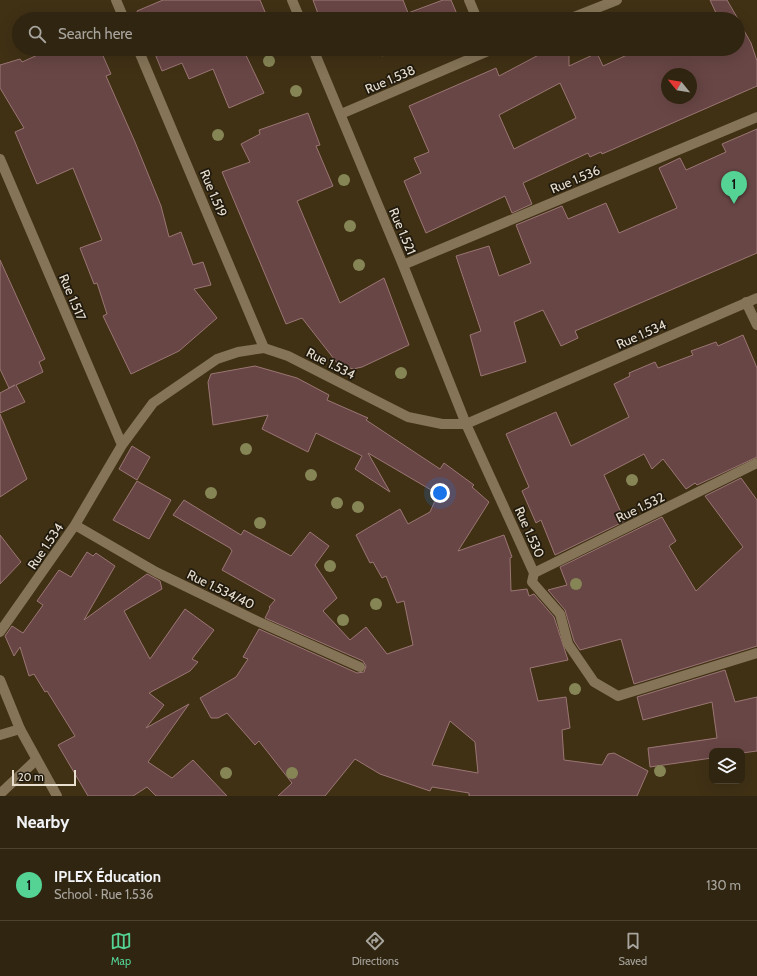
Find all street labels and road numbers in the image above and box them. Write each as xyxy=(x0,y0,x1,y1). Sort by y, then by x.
street label: Rue 1.538 xyxy=(362,61,418,97)
street label: Rue 1.536 xyxy=(548,161,602,197)
street label: Rue 1.519 xyxy=(197,167,231,219)
street label: Rue 1.521 xyxy=(386,205,420,257)
street label: Rue 1.517 xyxy=(56,271,90,323)
street label: Rue 1.534 xyxy=(614,316,669,352)
street label: Rue 1.534 xyxy=(304,344,358,382)
street label: Rue 1.532 xyxy=(613,488,667,526)
street label: Rue 1.530 xyxy=(512,504,548,560)
street label: Rue 1.534 xyxy=(24,519,67,572)
street label: Rue 1.534/40 xyxy=(185,566,257,612)

